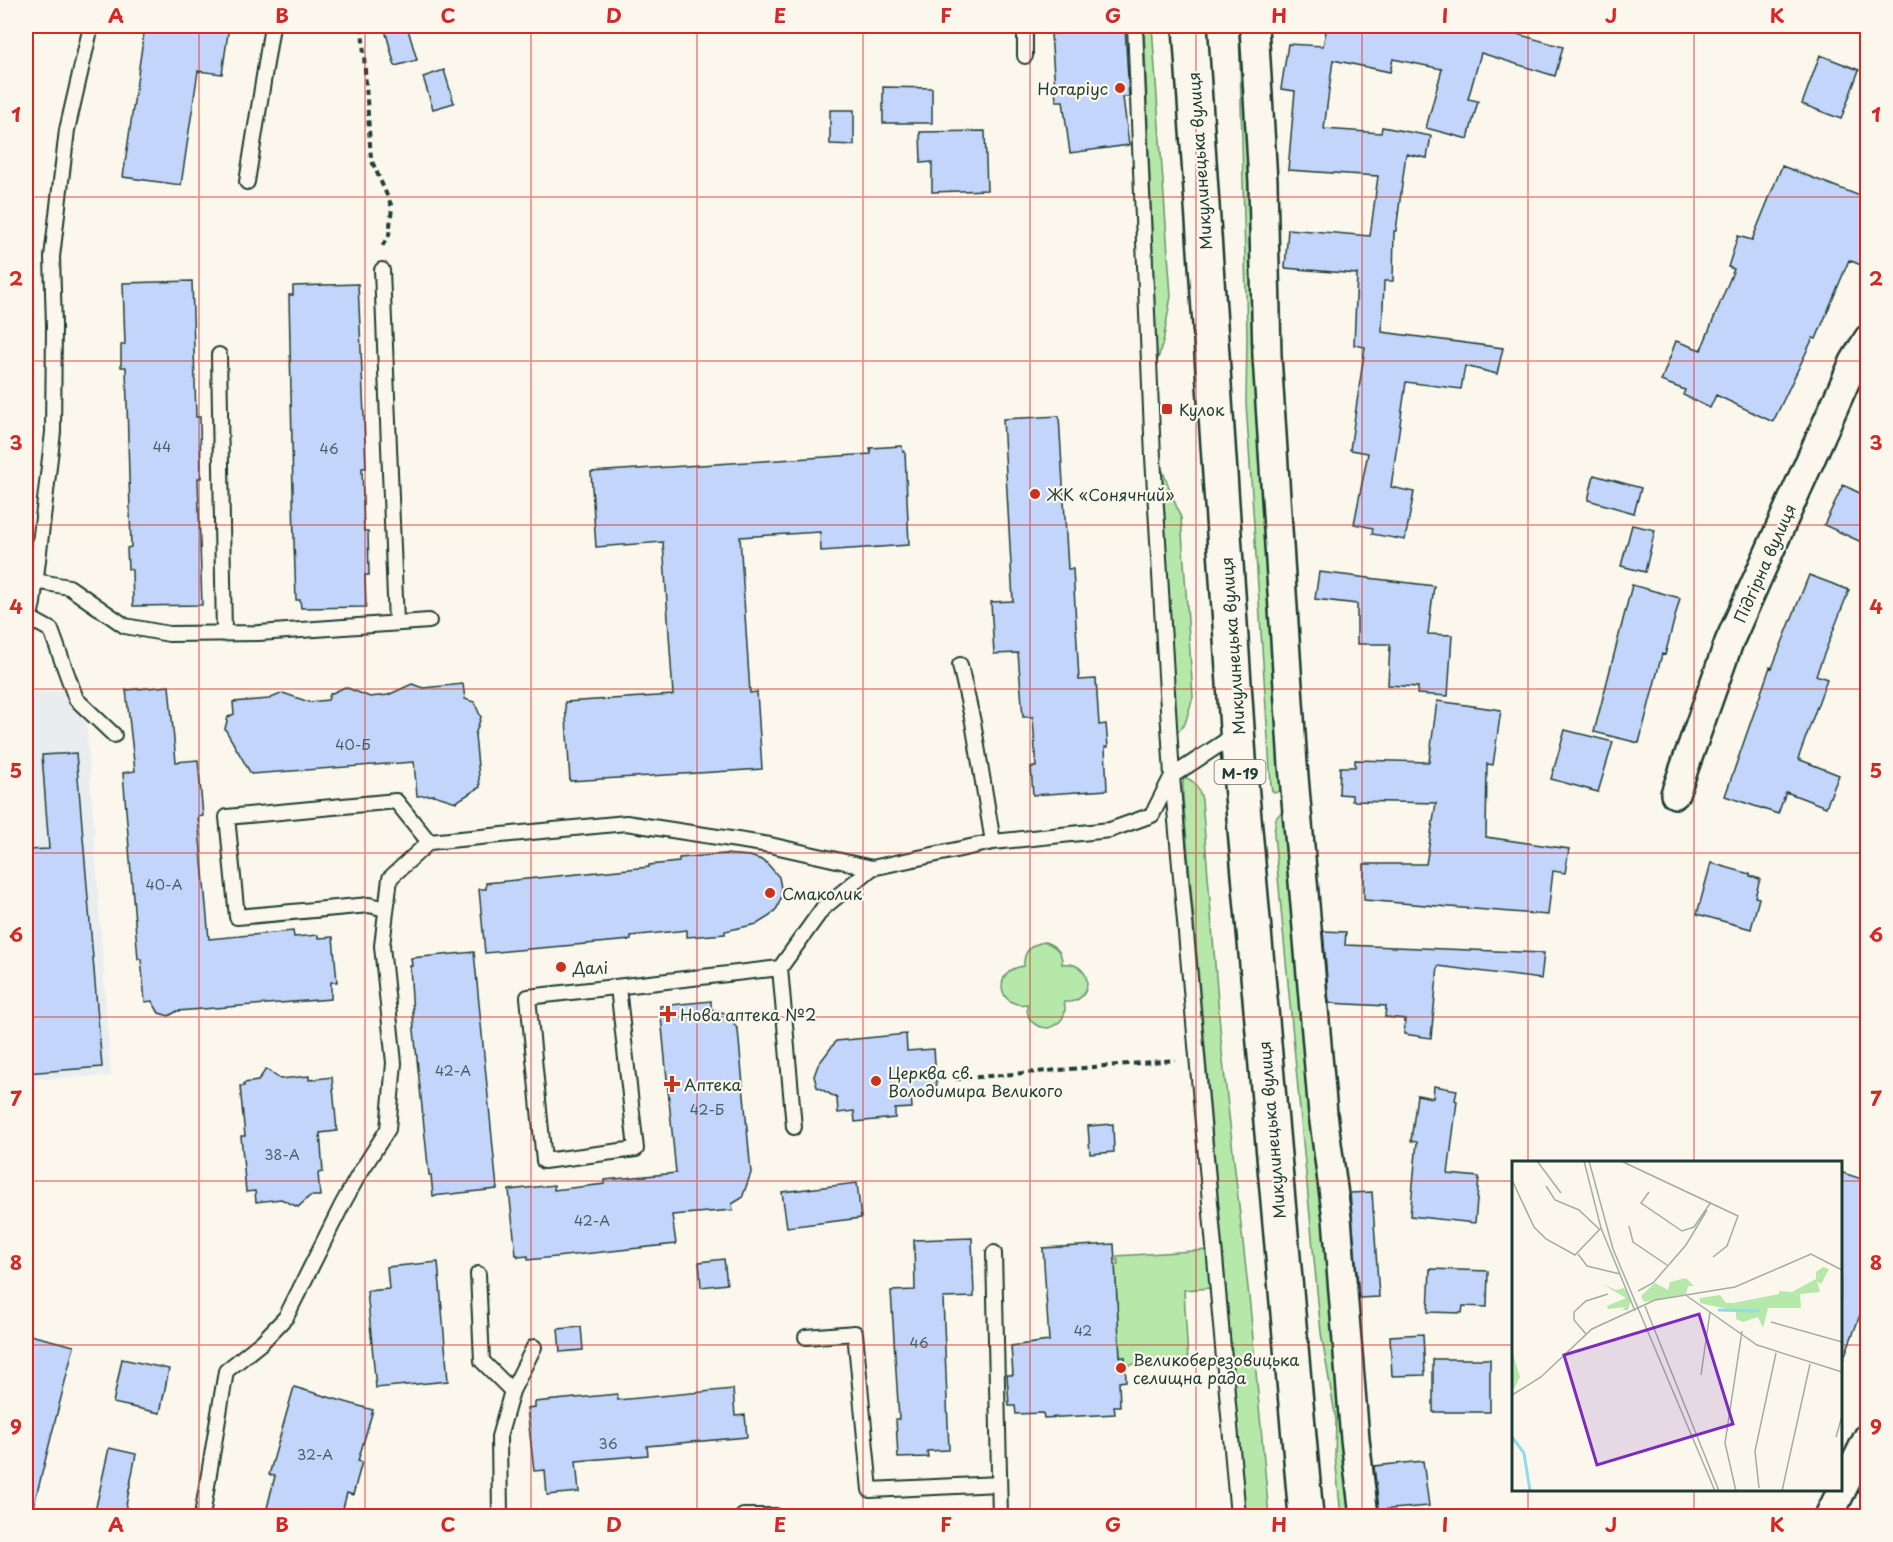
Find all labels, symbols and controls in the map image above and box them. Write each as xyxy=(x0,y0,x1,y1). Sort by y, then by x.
text: A xyxy=(108,0,124,30)
text: B xyxy=(275,0,289,30)
text: C xyxy=(440,0,456,30)
text: D xyxy=(606,0,622,30)
text: E xyxy=(774,0,786,30)
text: F xyxy=(940,0,952,30)
text: G xyxy=(1105,0,1121,30)
text: H xyxy=(1271,0,1287,30)
text: I xyxy=(1442,0,1448,30)
text: J xyxy=(1605,0,1617,30)
text: K xyxy=(1770,0,1785,30)
street label: Микулинецька вулиця xyxy=(1181,71,1217,251)
place label: Нотаріус xyxy=(1038,76,1108,100)
marker: Нотаріус xyxy=(1113,81,1127,95)
text: 1 xyxy=(11,99,21,129)
text: 1 xyxy=(1871,99,1881,129)
text: 2 xyxy=(9,263,23,293)
text: 2 xyxy=(1869,263,1883,293)
place label: Кулок xyxy=(1179,397,1225,421)
marker: Кулок xyxy=(1160,402,1174,416)
text: 3 xyxy=(9,427,23,457)
text: 3 xyxy=(1869,427,1883,457)
house number: 44 xyxy=(153,436,171,457)
house number: 46 xyxy=(319,438,339,459)
place label: ЖК «Сонячний» xyxy=(1046,482,1174,506)
marker: ЖК «Сонячний» xyxy=(1028,487,1042,501)
street label: Підгірна вулиця xyxy=(1727,500,1801,626)
street label: Микулинецька вулиця xyxy=(1214,556,1250,736)
text: 4 xyxy=(9,591,23,621)
text: 4 xyxy=(1869,591,1883,621)
house number: 40-Б xyxy=(335,734,371,755)
text: 5 xyxy=(10,755,22,785)
text: 5 xyxy=(1870,755,1882,785)
road number: М-19 xyxy=(1214,760,1266,784)
house number: 40-А xyxy=(146,874,183,895)
place label: Смаколик xyxy=(782,881,863,905)
marker: Смаколик xyxy=(763,886,777,900)
text: 6 xyxy=(9,919,23,949)
text: 6 xyxy=(1869,919,1883,949)
place label: Далі xyxy=(572,955,608,979)
marker: Далі xyxy=(554,960,568,974)
place label: Нова аптека №2 xyxy=(680,1002,816,1026)
marker: Нова аптека №2 xyxy=(661,1007,675,1021)
street label: Микулинецька вулиця xyxy=(1251,1040,1291,1220)
house number: 42-А xyxy=(435,1060,471,1081)
place label: Церква св. Володимира Великого xyxy=(888,1060,1063,1102)
place label: Аптека xyxy=(684,1072,741,1096)
marker: Церква св. Володимира Великого xyxy=(869,1074,883,1088)
marker: Аптека xyxy=(665,1077,679,1091)
text: 7 xyxy=(10,1083,22,1113)
text: 7 xyxy=(1870,1083,1882,1113)
house number: 42-Б xyxy=(690,1099,724,1120)
house number: 38-А xyxy=(264,1144,300,1165)
inset map xyxy=(1512,1161,1842,1491)
house number: 42-А xyxy=(574,1210,610,1231)
text: 8 xyxy=(10,1247,22,1277)
text: 8 xyxy=(1870,1247,1882,1277)
house number: 42 xyxy=(1074,1320,1092,1341)
house number: 46 xyxy=(909,1332,929,1353)
place label: Великоберезовицька селищна рада xyxy=(1133,1347,1299,1389)
marker: Великоберезовицька селищна рада xyxy=(1114,1361,1128,1375)
text: 9 xyxy=(10,1411,22,1441)
text: 9 xyxy=(1870,1411,1882,1441)
house number: 36 xyxy=(598,1433,618,1454)
house number: 32-А xyxy=(297,1444,333,1465)
text: A xyxy=(108,1509,124,1539)
text: B xyxy=(275,1509,289,1539)
text: C xyxy=(440,1509,456,1539)
text: D xyxy=(606,1509,622,1539)
text: E xyxy=(774,1509,786,1539)
text: F xyxy=(940,1509,952,1539)
text: G xyxy=(1105,1509,1121,1539)
text: H xyxy=(1271,1509,1287,1539)
text: I xyxy=(1442,1509,1448,1539)
text: J xyxy=(1605,1509,1617,1539)
text: K xyxy=(1770,1509,1785,1539)

